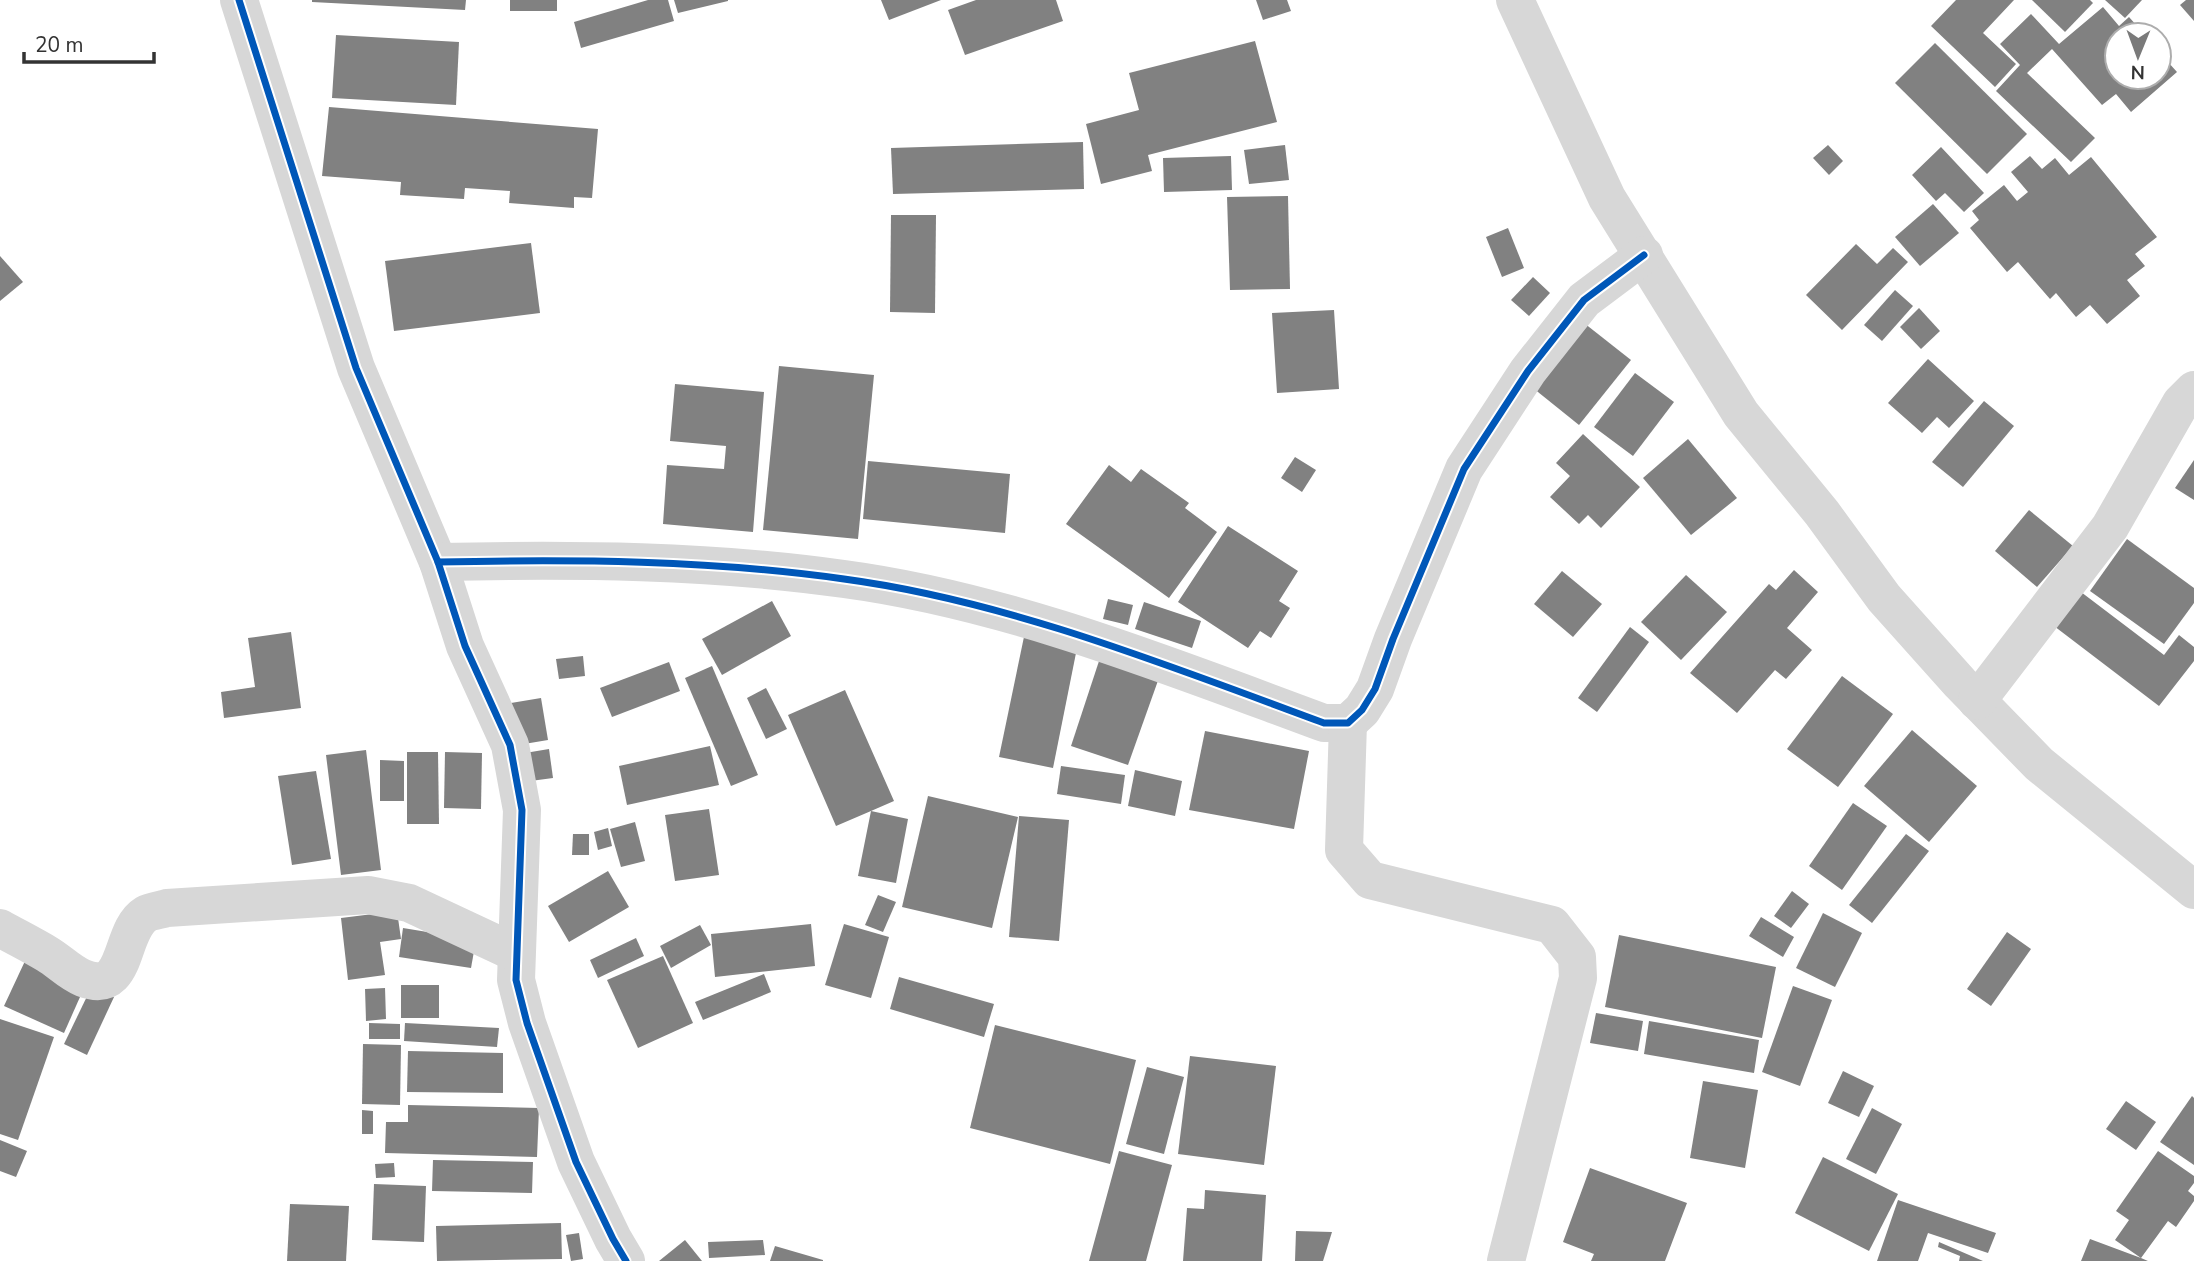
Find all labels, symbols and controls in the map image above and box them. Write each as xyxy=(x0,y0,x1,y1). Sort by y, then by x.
scale bar xyxy=(24,21,154,65)
north arrow xyxy=(2103,21,2173,91)
text: 20 m xyxy=(35,31,84,59)
text: N xyxy=(2130,59,2145,85)

